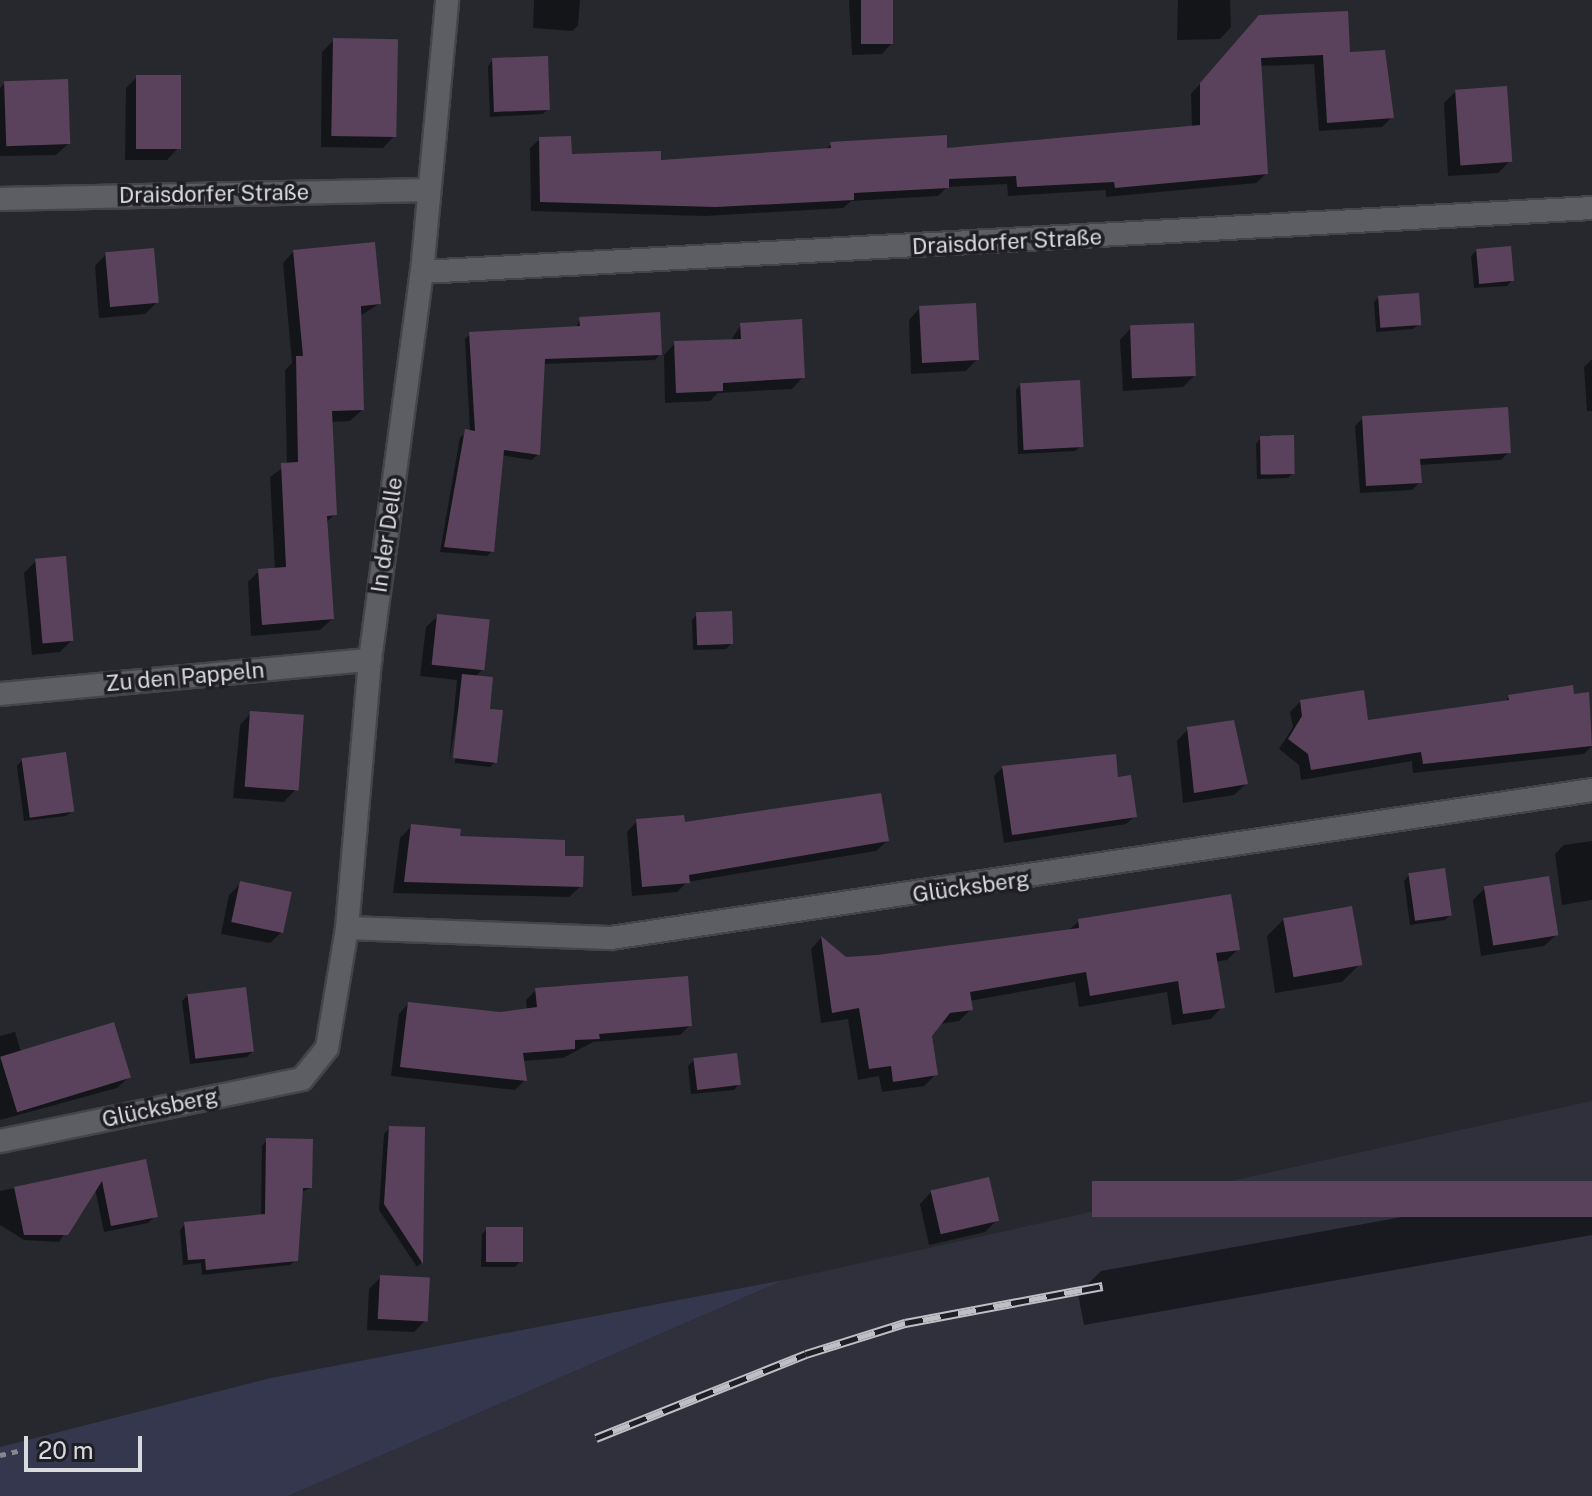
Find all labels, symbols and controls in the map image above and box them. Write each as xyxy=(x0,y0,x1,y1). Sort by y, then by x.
street label: Draisdorfer Straße xyxy=(119,179,309,209)
street label: Draisdorfer Straße xyxy=(911,224,1103,260)
street label: In der Delle xyxy=(366,476,408,594)
street label: Zu den Pappeln xyxy=(104,657,266,697)
street label: Glücksberg xyxy=(911,866,1031,908)
street label: Glücksberg xyxy=(100,1083,220,1133)
scale bar xyxy=(28,1420,146,1470)
text: 20 m xyxy=(38,1436,94,1464)

